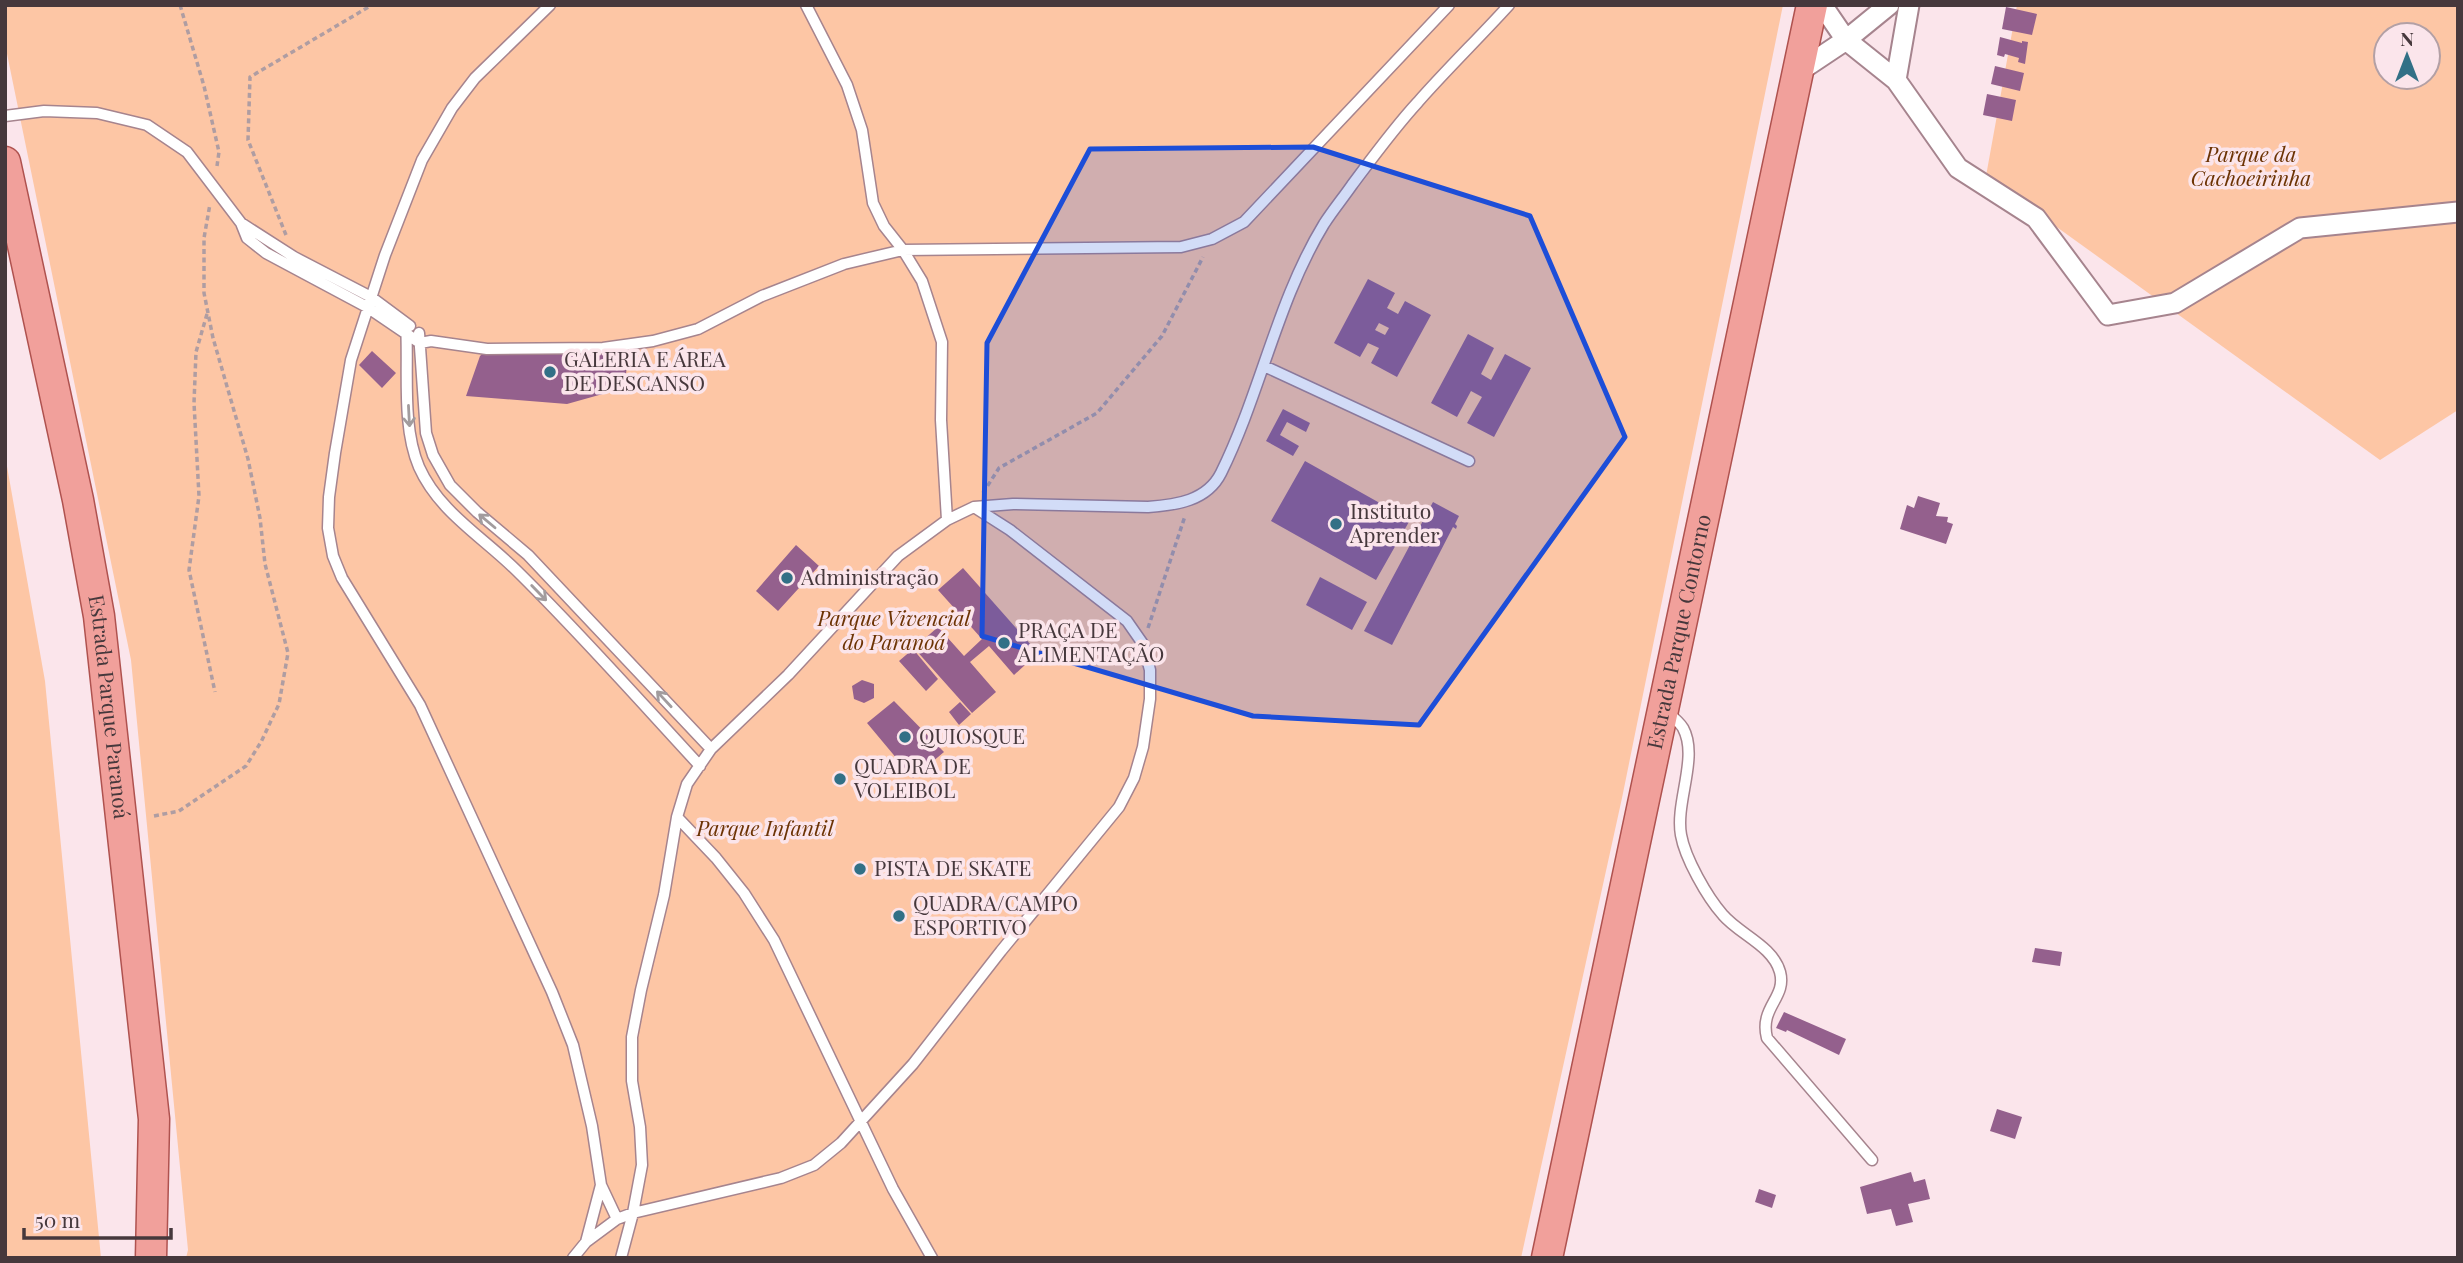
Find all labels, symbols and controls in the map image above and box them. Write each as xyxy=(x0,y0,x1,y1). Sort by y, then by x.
north arrow xyxy=(2372,21,2442,91)
text: N xyxy=(2400,25,2414,51)
park label: Parque da Cachoeirinha xyxy=(2191,139,2311,191)
place label: GALERIA E ÁREA DE DESCANSO xyxy=(564,344,726,396)
marker: GALERIA E ÁREA DE DESCANSO xyxy=(542,364,558,380)
one-way arrow xyxy=(403,404,416,427)
place label: Instituto Aprender xyxy=(1349,496,1440,548)
street label: Estrada Parque Contorno xyxy=(1639,511,1716,751)
one-way arrow xyxy=(478,513,496,529)
marker: Instituto Aprender xyxy=(1328,516,1344,532)
place label: Administração xyxy=(800,562,939,590)
marker: Administração xyxy=(779,570,795,586)
one-way arrow xyxy=(530,584,547,601)
street label: Estrada Parque Paranoá xyxy=(83,592,137,821)
park label: Parque Vivencial do Paranoá xyxy=(817,603,972,655)
place label: PRAÇA DE ALIMENTAÇÃO xyxy=(1017,615,1164,667)
marker: PRAÇA DE ALIMENTAÇÃO xyxy=(996,635,1012,651)
one-way arrow xyxy=(656,691,673,708)
place label: QUIOSQUE xyxy=(919,721,1025,749)
marker: QUIOSQUE xyxy=(897,729,913,745)
place label: QUADRA DE VOLEIBOL xyxy=(853,751,971,803)
marker: QUADRA DE VOLEIBOL xyxy=(832,771,848,787)
park label: Parque Infantil xyxy=(695,813,835,841)
place label: PISTA DE SKATE xyxy=(874,853,1031,881)
marker: PISTA DE SKATE xyxy=(852,861,868,877)
place label: QUADRA/CAMPO ESPORTIVO xyxy=(913,888,1078,940)
marker: QUADRA/CAMPO ESPORTIVO xyxy=(891,908,907,924)
scale bar xyxy=(24,1196,172,1240)
text: 50 m xyxy=(35,1205,81,1233)

